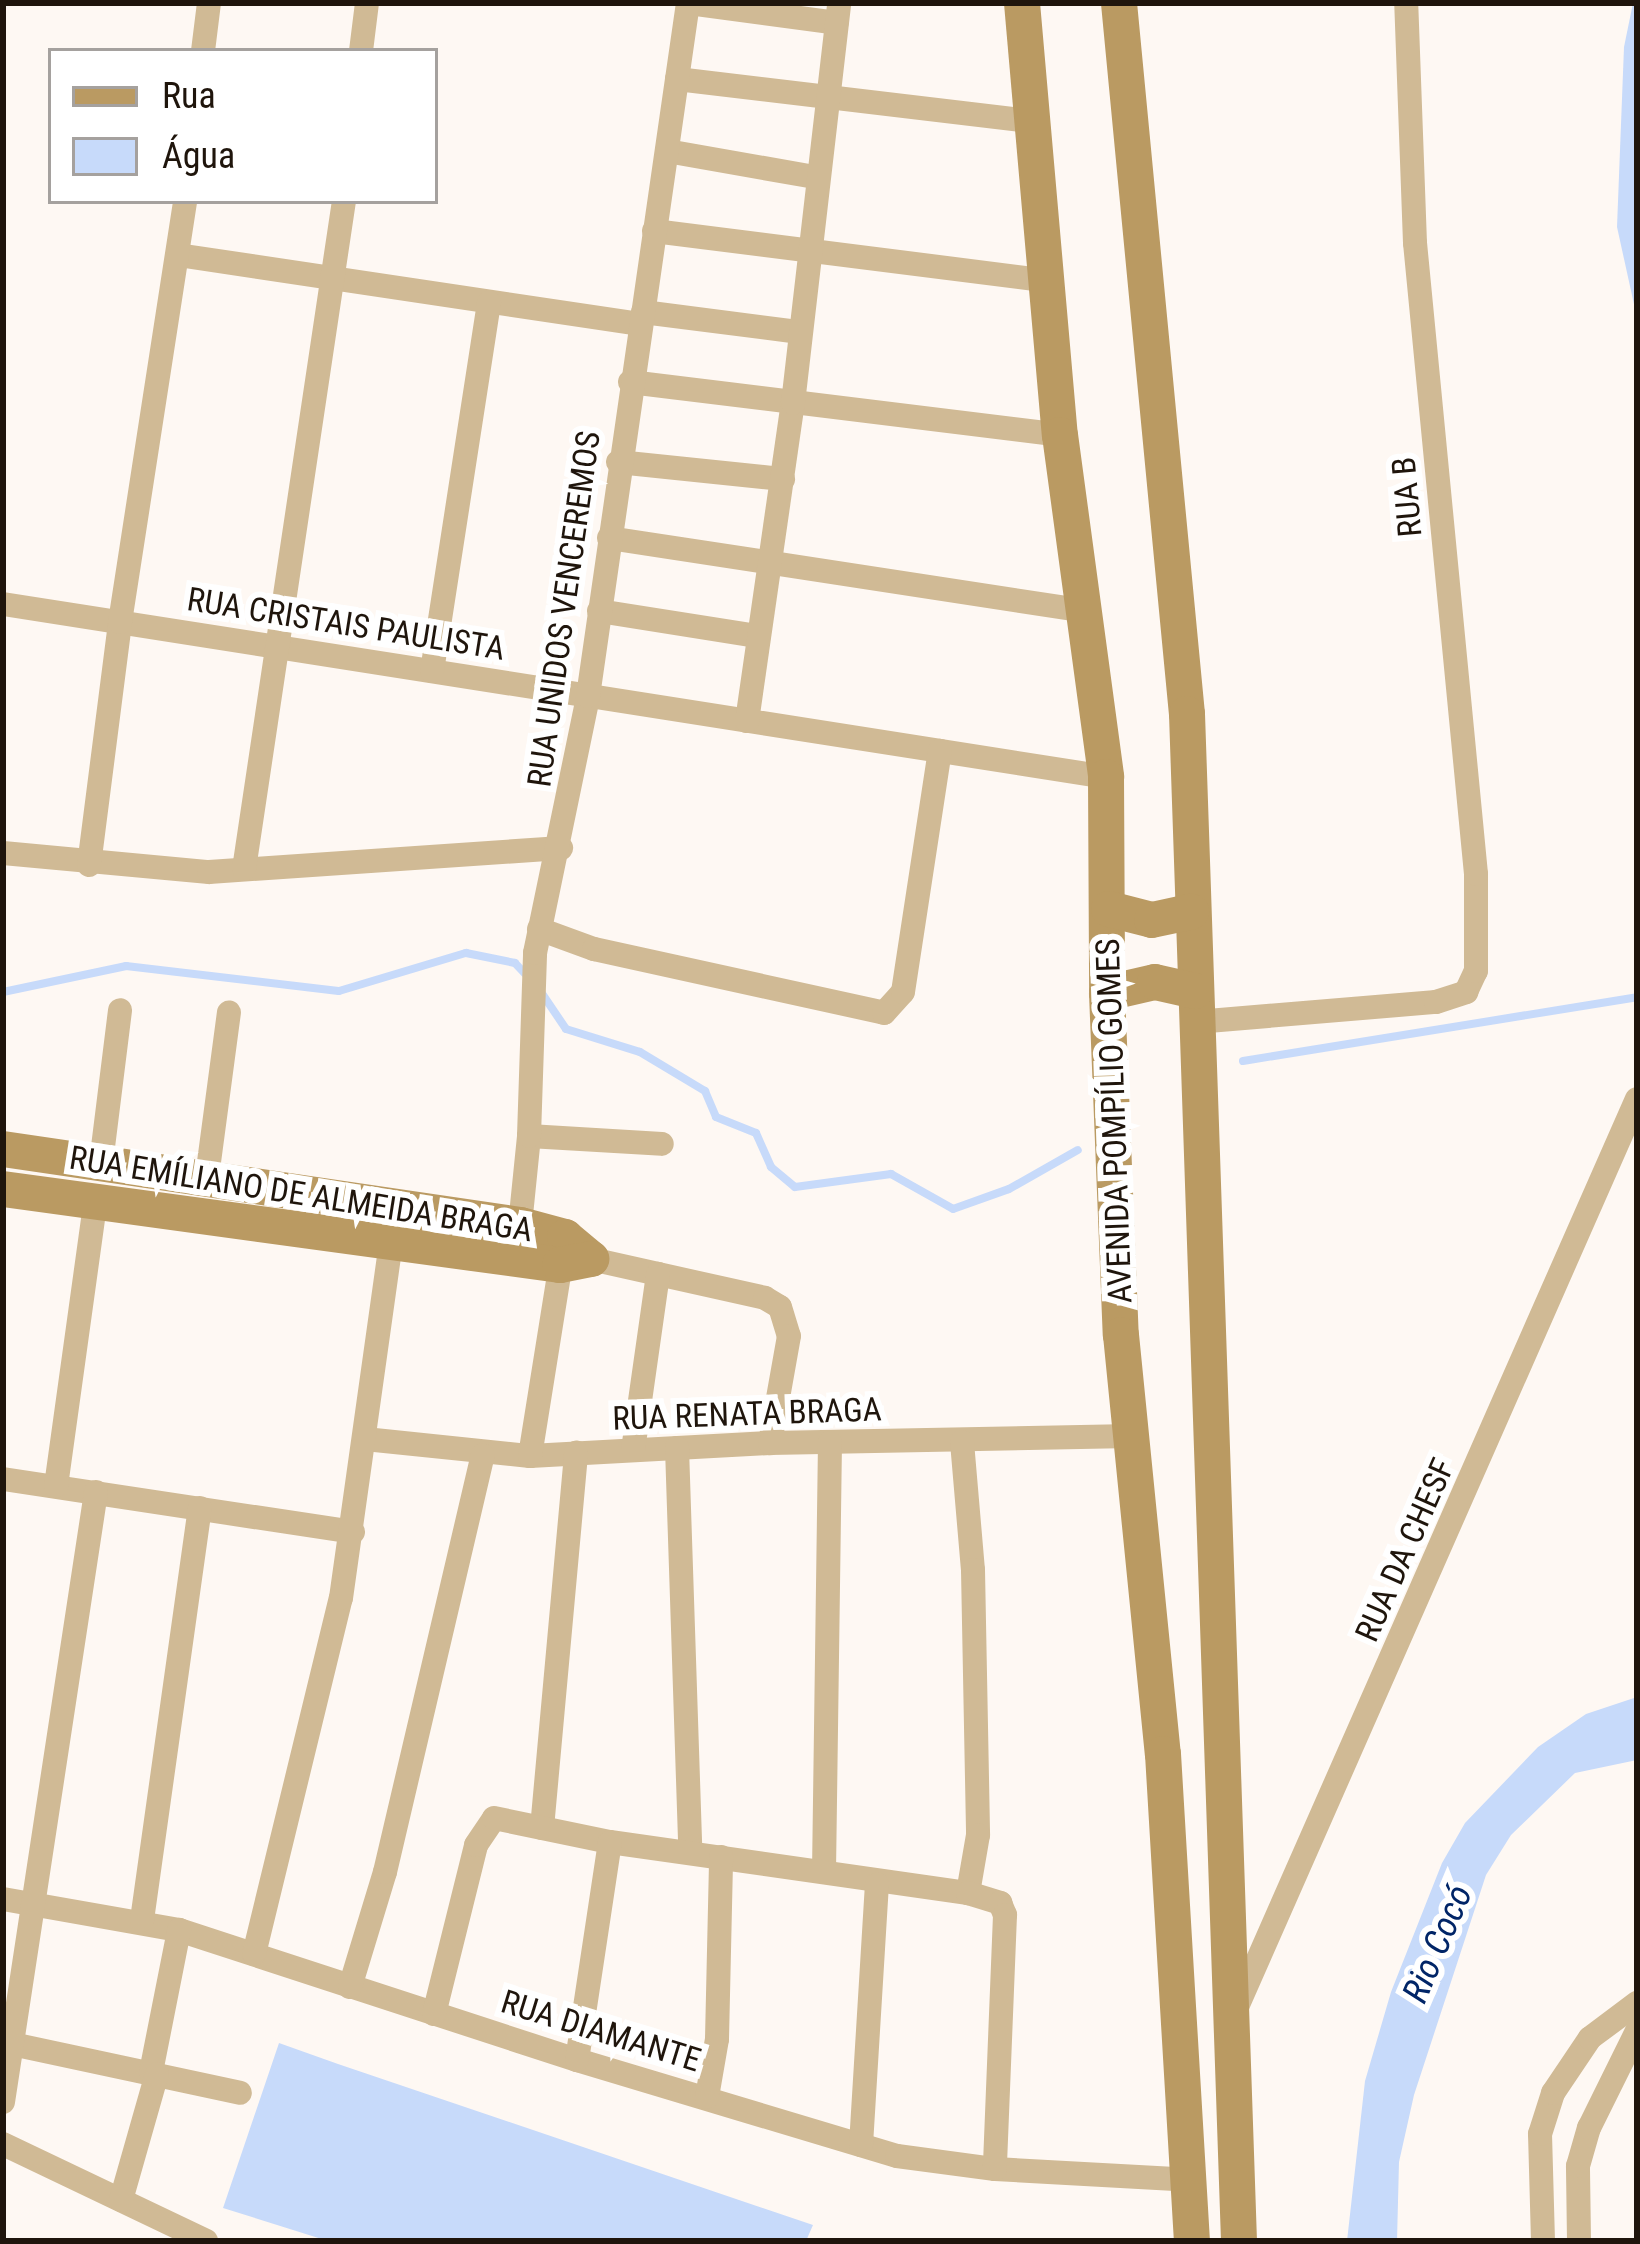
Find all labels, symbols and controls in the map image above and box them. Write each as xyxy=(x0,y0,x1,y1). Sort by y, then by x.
legend xyxy=(48,48,438,204)
text: Rua xyxy=(162,75,216,117)
text: Água xyxy=(162,135,235,177)
street label: RUA UNIDOS VENCEREMOS xyxy=(519,428,609,790)
street label: RUA B xyxy=(1384,455,1430,539)
street label: RUA CRISTAIS PAULISTA xyxy=(184,579,508,669)
street label: AVENIDA POMPÍLIO GOMES xyxy=(1088,938,1140,1304)
street label: RUA EMÍLIANO DE ALMEIDA BRAGA xyxy=(67,1138,535,1250)
street label: RUA RENATA BRAGA xyxy=(612,1390,882,1438)
street label: RUA DA CHESF xyxy=(1347,1452,1463,1648)
water label: Rio Cocó xyxy=(1394,1879,1482,2009)
street label: RUA DIAMANTE xyxy=(496,1982,706,2080)

